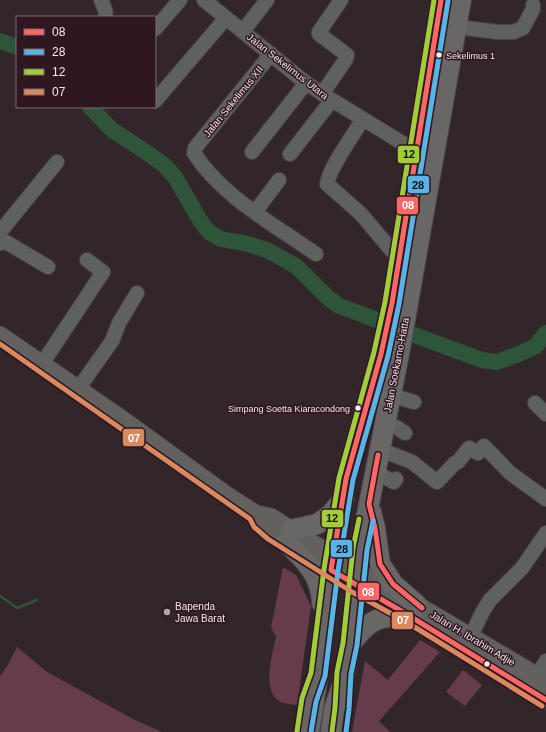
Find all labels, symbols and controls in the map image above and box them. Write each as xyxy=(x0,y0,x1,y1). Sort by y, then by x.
legend xyxy=(16,16,156,108)
text: 08 xyxy=(52,25,66,39)
street label: Jalan Sekelimus Utara xyxy=(245,31,331,102)
text: 28 xyxy=(52,45,66,59)
marker: Sekelimus 1 xyxy=(434,50,444,60)
place label: Sekelimus 1 xyxy=(446,51,495,61)
street label: Jalan Sekelimus XII xyxy=(201,64,265,139)
text: 12 xyxy=(52,65,66,79)
text: 07 xyxy=(52,85,66,99)
line badge: 12 xyxy=(397,145,420,164)
text: 12 xyxy=(403,148,415,160)
line badge: 28 xyxy=(407,175,430,194)
text: 28 xyxy=(412,179,424,191)
line badge: 08 xyxy=(396,196,419,215)
text: 08 xyxy=(402,199,414,211)
street label: Jalan Soekarno-Hatta xyxy=(382,316,411,414)
marker: Simpang Soetta Kiaracondong xyxy=(353,403,363,413)
place label: Simpang Soetta Kiaracondong xyxy=(228,404,350,414)
line badge: 07 xyxy=(122,428,145,447)
text: 07 xyxy=(128,432,140,444)
line badge: 12 xyxy=(321,509,344,528)
text: 12 xyxy=(326,512,338,524)
line badge: 28 xyxy=(330,539,353,558)
text: 28 xyxy=(336,543,348,555)
line badge: 08 xyxy=(357,582,380,601)
text: 08 xyxy=(362,586,374,598)
place label: Bapenda Jawa Barat xyxy=(175,601,225,624)
marker: Bapenda Jawa Barat xyxy=(162,607,172,617)
street label: Jalan H. Ibrahim Adjie xyxy=(428,609,518,668)
line badge: 07 xyxy=(391,611,414,630)
text: 07 xyxy=(397,614,409,626)
unlabelled marker xyxy=(482,659,492,669)

